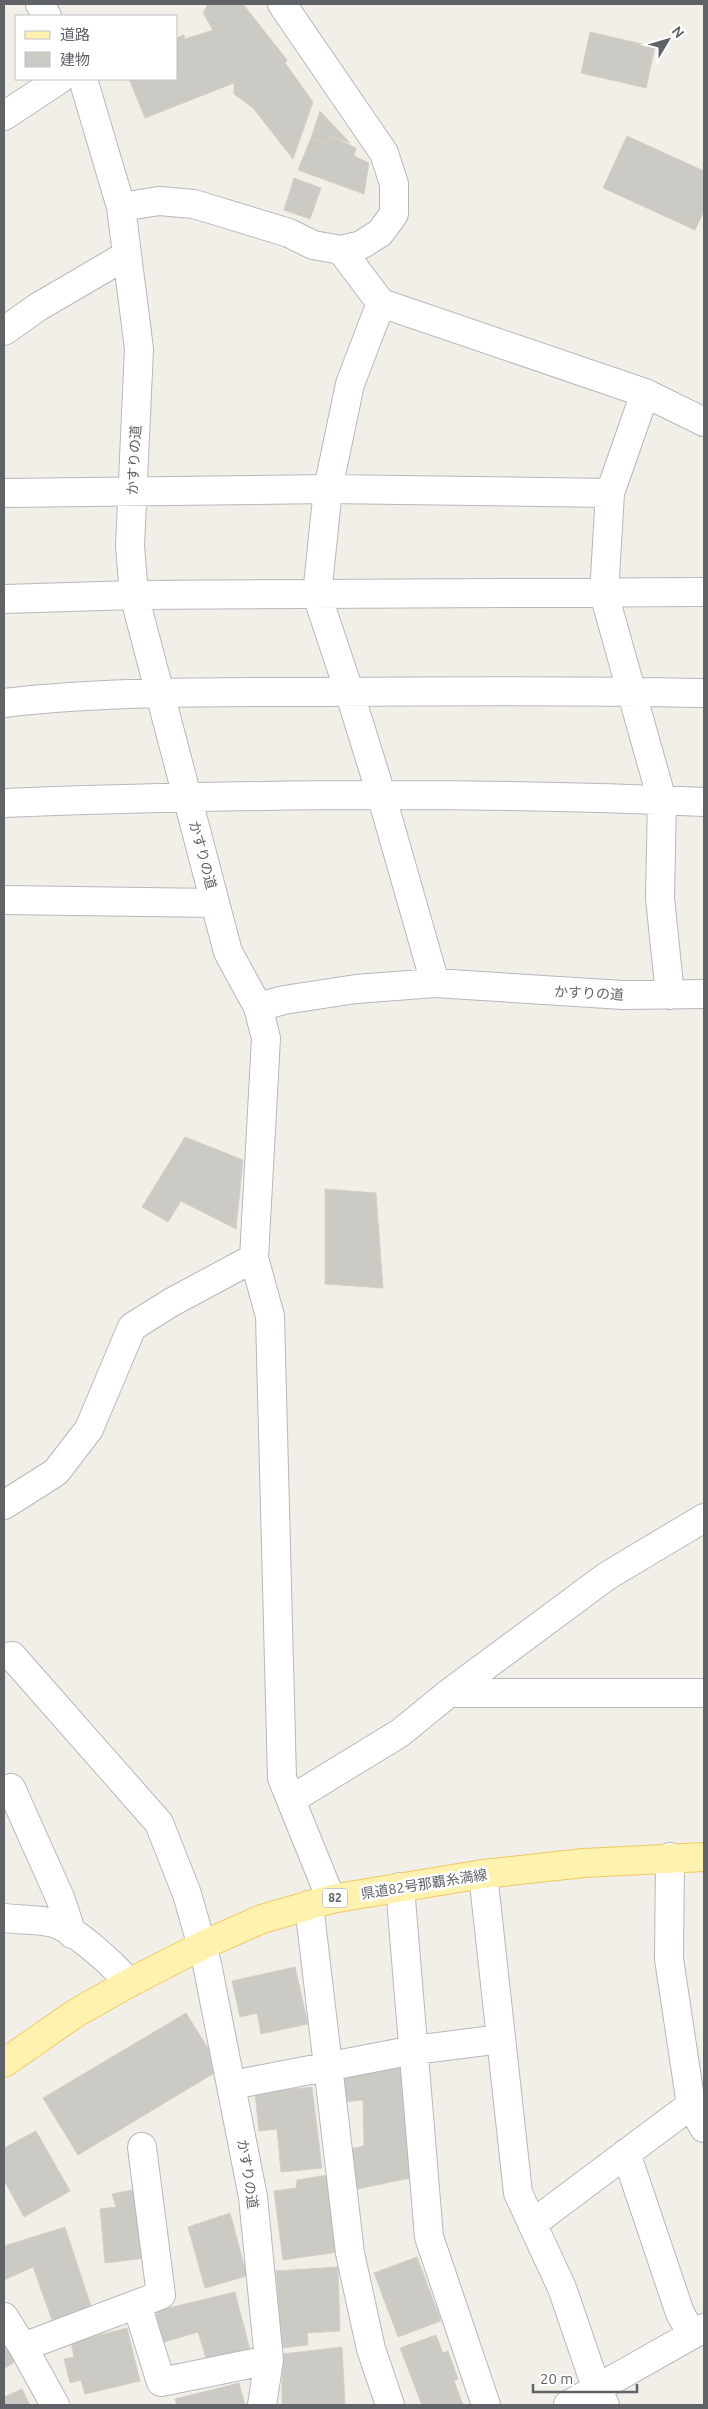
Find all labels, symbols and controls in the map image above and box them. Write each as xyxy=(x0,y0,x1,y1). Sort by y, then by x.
legend xyxy=(15,15,178,80)
north arrow xyxy=(643,15,693,65)
text: N xyxy=(669,23,688,41)
text: 道路 xyxy=(60,26,90,43)
text: 建物 xyxy=(60,51,90,68)
street label: かすりの道 xyxy=(124,425,144,495)
street label: かすりの道 xyxy=(186,819,220,891)
street label: かすりの道 xyxy=(554,983,624,1003)
street label: 県道82号那覇糸満線 xyxy=(360,1866,488,1902)
road number: 82 xyxy=(322,1889,348,1908)
street label: かすりの道 xyxy=(235,2138,261,2210)
scale bar xyxy=(533,2362,637,2394)
text: 20 m xyxy=(540,2370,573,2387)

